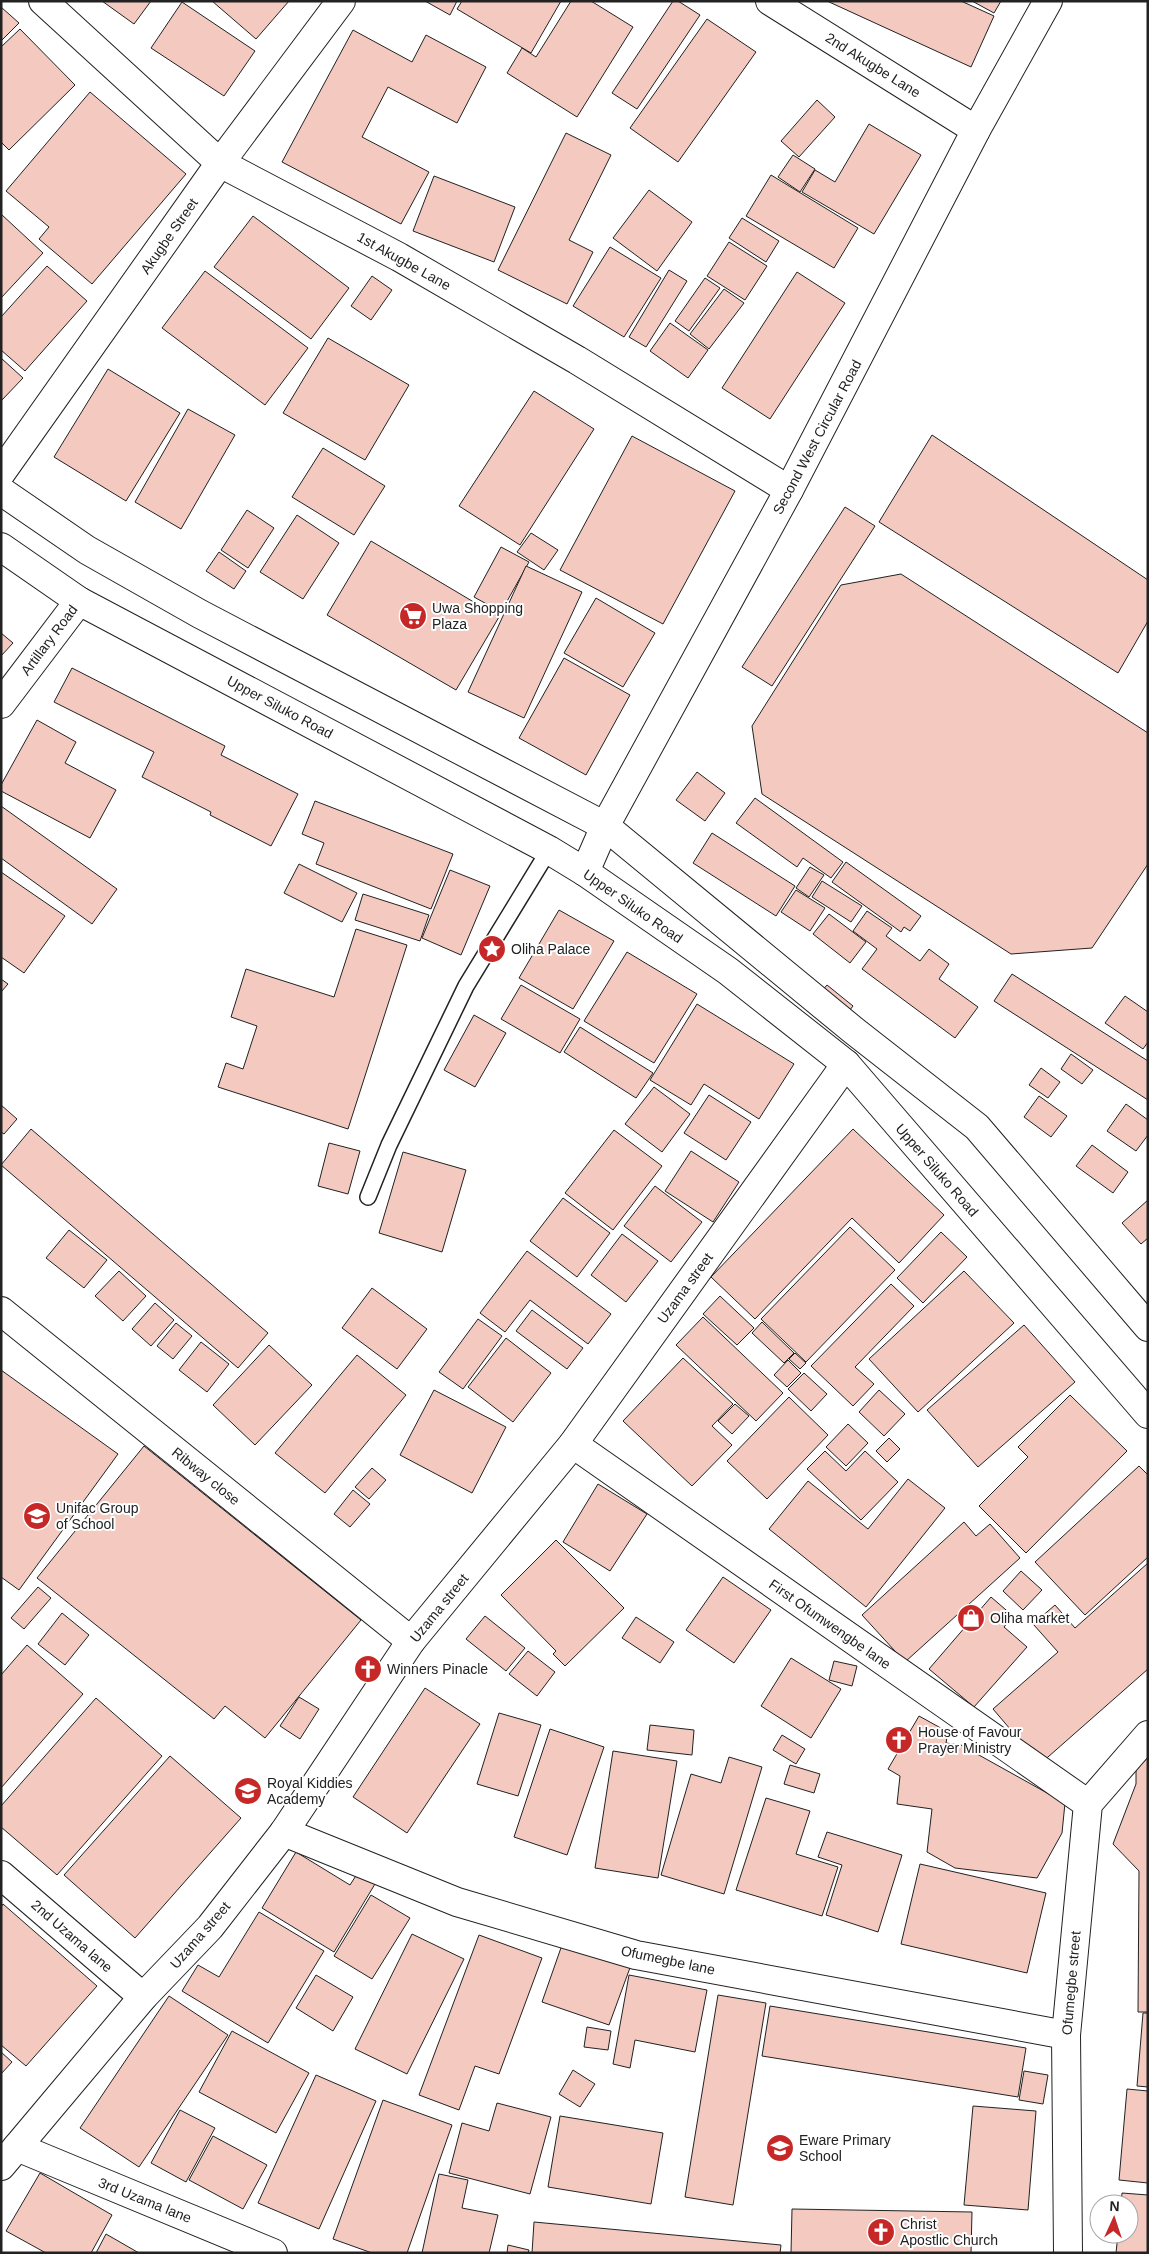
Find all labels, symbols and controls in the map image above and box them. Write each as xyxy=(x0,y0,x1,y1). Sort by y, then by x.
street label: 2nd Akugbe Lane xyxy=(823,29,924,101)
street label: Akugbe Street xyxy=(137,195,201,277)
street label: 1st Akugbe Lane xyxy=(355,229,454,293)
street label: Second West Circular Road xyxy=(769,357,865,517)
place label: Uwa Shopping Plaza xyxy=(432,600,523,632)
supermarket icon: Uwa Shopping Plaza xyxy=(398,601,428,631)
street label: Artillary Road xyxy=(17,602,81,678)
street label: Upper Siluko Road xyxy=(224,672,336,742)
street label: Upper Siluko Road xyxy=(580,866,686,946)
place icon: Oliha Palace xyxy=(477,934,507,964)
place label: Oliha Palace xyxy=(511,941,591,957)
street label: Upper Siluko Road xyxy=(892,1120,982,1220)
street label: Uzama street xyxy=(654,1250,716,1326)
street label: Ribway close xyxy=(169,1444,243,1508)
place label: Unifac Group of School xyxy=(56,1500,139,1532)
school or university icon: Unifac Group of School xyxy=(22,1501,52,1531)
street label: Uzama street xyxy=(407,1571,471,1645)
street label: First Ofumwengbe lane xyxy=(766,1576,894,1672)
shop icon: Oliha market xyxy=(956,1603,986,1633)
place label: Oliha market xyxy=(990,1610,1069,1626)
church icon: Winners Pinacle xyxy=(353,1654,383,1684)
place label: Winners Pinacle xyxy=(387,1661,488,1677)
place label: House of Favour Prayer Ministry xyxy=(918,1724,1022,1756)
church icon: House of Favour Prayer Ministry xyxy=(884,1725,914,1755)
place label: Royal Kiddies Academy xyxy=(267,1775,353,1807)
school or university icon: Royal Kiddies Academy xyxy=(233,1776,263,1806)
street label: 2nd Uzama lane xyxy=(28,1897,116,1976)
street label: Uzama street xyxy=(167,1898,233,1972)
street label: Ofumegbe street xyxy=(1058,1930,1084,2036)
street label: Ofumegbe lane xyxy=(620,1942,717,1978)
place label: Eware Primary School xyxy=(799,2132,891,2164)
school or university icon: Eware Primary School xyxy=(765,2133,795,2163)
street label: 3rd Uzama lane xyxy=(96,2174,194,2226)
north arrow xyxy=(1089,2194,1139,2244)
text: N xyxy=(1109,2198,1120,2214)
place label: Christ Apostlic Church xyxy=(900,2216,998,2248)
church icon: Christ Apostlic Church xyxy=(866,2217,896,2247)

